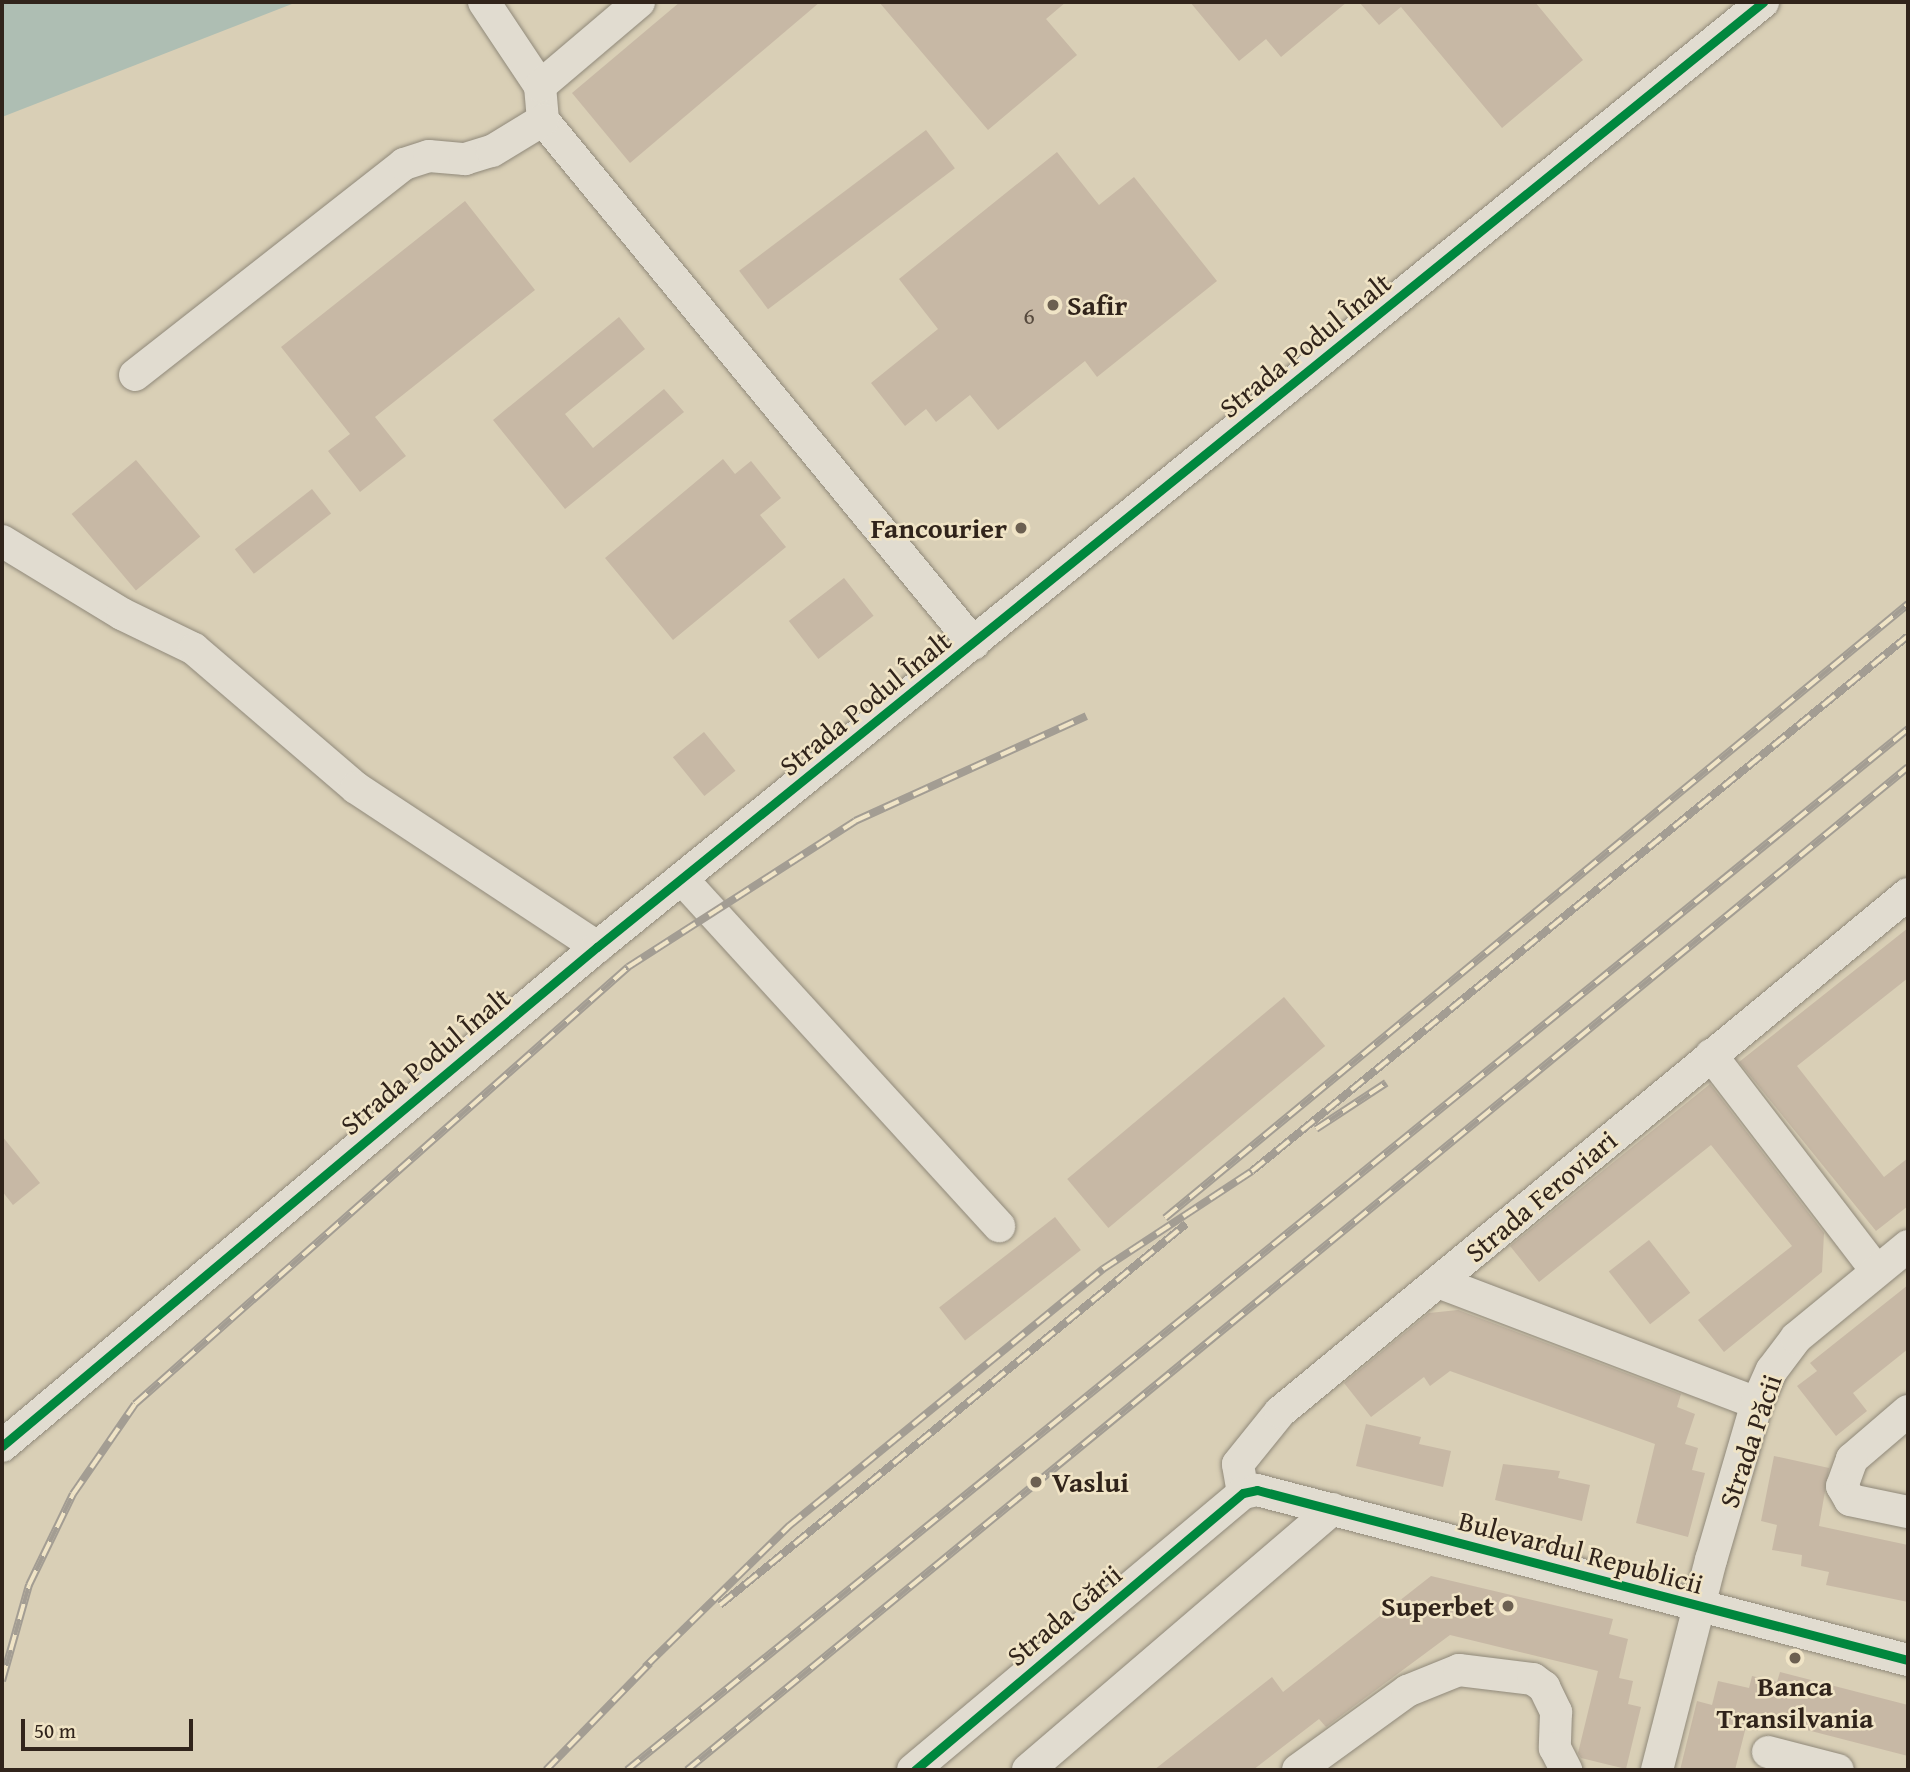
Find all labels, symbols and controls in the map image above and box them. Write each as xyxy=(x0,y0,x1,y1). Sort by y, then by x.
street label: Strada Podul Înalt xyxy=(1212,265,1398,425)
place label: Safir xyxy=(1067,288,1127,322)
marker: Safir xyxy=(1045,297,1061,313)
house number: 6 xyxy=(1023,302,1035,330)
place label: Fancourier xyxy=(871,511,1007,545)
marker: Fancourier xyxy=(1013,520,1029,536)
street label: Strada Podul Înalt xyxy=(772,623,958,783)
street label: Strada Podul Înalt xyxy=(333,980,517,1142)
street label: Strada Feroviari xyxy=(1458,1123,1624,1269)
street label: Strada Păcii xyxy=(1712,1370,1788,1512)
place label: Vaslui xyxy=(1052,1465,1129,1499)
marker: Vaslui xyxy=(1026,1472,1046,1492)
street label: Bulevardul Republicii xyxy=(1455,1503,1707,1601)
street label: Strada Gării xyxy=(1000,1557,1128,1673)
place label: Superbet xyxy=(1381,1589,1494,1623)
marker: Superbet xyxy=(1500,1598,1516,1614)
marker: Banca Transilvania xyxy=(1787,1650,1803,1666)
place label: Banca Transilvania xyxy=(1716,1669,1874,1735)
scale bar xyxy=(24,1706,196,1750)
text: 50 m xyxy=(34,1715,76,1746)

